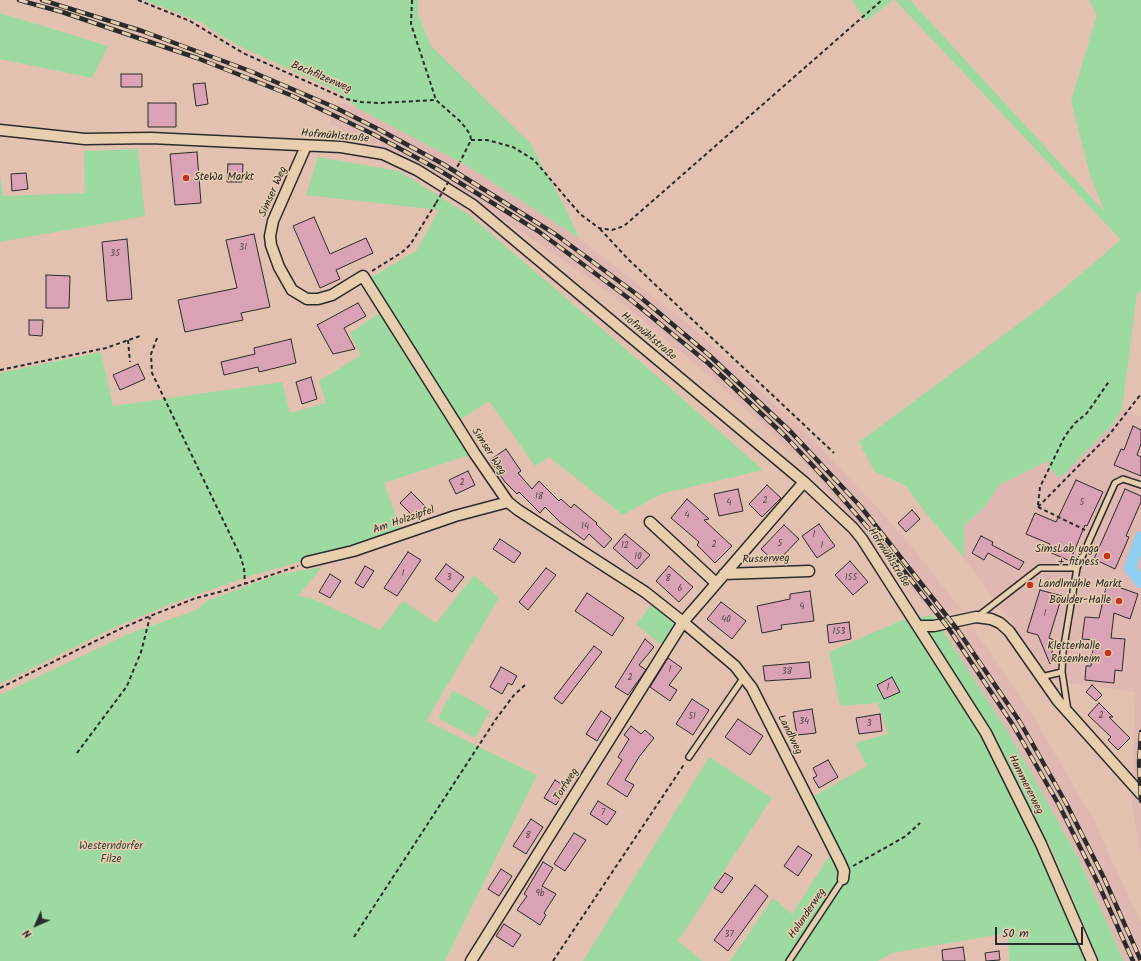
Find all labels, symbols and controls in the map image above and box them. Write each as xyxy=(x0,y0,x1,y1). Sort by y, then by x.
street label: Bachfilzenweg xyxy=(289,59,353,97)
street label: Hofmühlstraße xyxy=(300,127,370,147)
street label: Simser Weg xyxy=(257,165,291,219)
place label: SteWa Markt xyxy=(194,171,254,185)
marker: SteWa Markt xyxy=(181,173,191,183)
house number: 31 xyxy=(239,243,247,253)
house number: 35 xyxy=(110,249,120,259)
street label: Hofmühlstraße xyxy=(618,310,678,364)
street label: Simser Weg xyxy=(468,426,508,478)
house number: 2 xyxy=(459,478,465,488)
house number: 18 xyxy=(535,492,543,502)
house number: 2 xyxy=(762,496,768,506)
house number: 4 xyxy=(727,498,731,508)
house number: 5 xyxy=(1080,498,1084,508)
street label: Am Holzzipfel xyxy=(371,504,437,538)
house number: 4 xyxy=(685,511,689,521)
house number: 14 xyxy=(581,522,589,532)
street label: Hofmühlstraße xyxy=(864,526,912,590)
house number: 1 xyxy=(813,530,815,540)
house number: 5 xyxy=(778,539,782,549)
house number: 2 xyxy=(711,540,717,550)
house number: 12 xyxy=(621,541,629,551)
house number: 1 xyxy=(821,541,823,551)
place label: SimsLab yoga + fitness xyxy=(1035,543,1099,569)
marker: SimsLab yoga + fitness xyxy=(1102,551,1112,561)
house number: 10 xyxy=(634,552,642,562)
street label: Russerweg xyxy=(742,553,790,567)
house number: 1 xyxy=(402,569,404,579)
house number: 3 xyxy=(446,573,452,583)
house number: 155 xyxy=(845,573,857,583)
house number: 8 xyxy=(665,574,671,584)
place label: Landlmühle Markt xyxy=(1038,578,1122,592)
marker: Landlmühle Markt xyxy=(1025,580,1035,590)
house number: 6 xyxy=(677,584,683,594)
place label: Boulder-Halle xyxy=(1049,594,1111,608)
marker: Boulder-Halle xyxy=(1114,596,1124,606)
house number: 4 xyxy=(800,602,804,612)
house number: 1 xyxy=(1044,609,1046,619)
house number: 40 xyxy=(721,615,731,625)
house number: 153 xyxy=(833,627,845,637)
place label: Kletterhalle Rosenheim xyxy=(1047,640,1100,666)
marker: Kletterhalle Rosenheim xyxy=(1103,648,1113,658)
house number: 1 xyxy=(669,665,671,675)
house number: 38 xyxy=(782,667,792,677)
house number: 2 xyxy=(627,673,633,683)
house number: 1 xyxy=(887,683,889,693)
house number: 2 xyxy=(1098,711,1104,721)
house number: 51 xyxy=(688,712,696,722)
street label: Landlweg xyxy=(773,713,805,757)
house number: 34 xyxy=(799,717,809,727)
house number: 3 xyxy=(866,719,872,729)
street label: Hammererweg xyxy=(1004,753,1046,817)
street label: Torfweg xyxy=(552,766,582,804)
house number: 7 xyxy=(601,808,605,818)
house number: 8 xyxy=(525,831,531,841)
park label: Westerndorfer Filze xyxy=(79,840,143,866)
street label: Holunderweg xyxy=(786,886,830,942)
house number: 9b xyxy=(535,889,545,899)
north arrow xyxy=(16,905,56,945)
scale bar xyxy=(997,919,1085,945)
text: 50 m xyxy=(1002,924,1029,943)
text: N xyxy=(19,925,36,942)
house number: 37 xyxy=(724,930,734,940)

